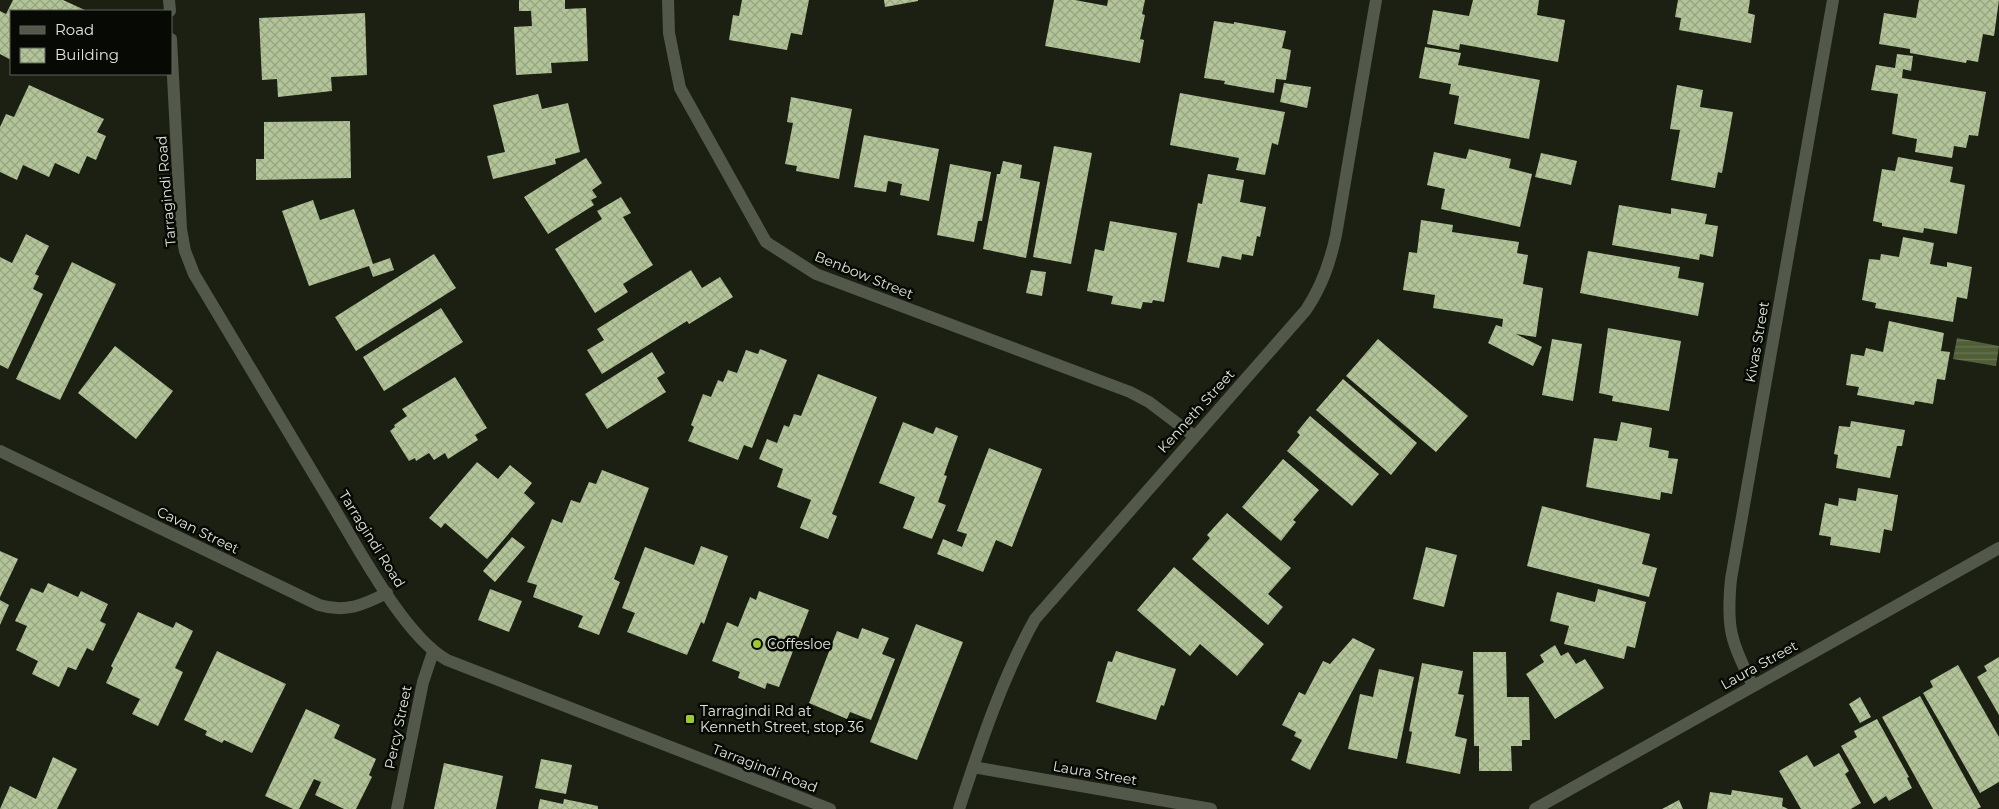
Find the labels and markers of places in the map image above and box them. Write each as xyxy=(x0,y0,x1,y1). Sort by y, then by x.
place label: Coffesloe xyxy=(767,635,831,653)
marker: Coffesloe xyxy=(751,638,763,650)
place label: Tarragindi Rd at Kenneth Street, stop 36 xyxy=(700,702,864,736)
marker: Tarragindi Rd at Kenneth Street, stop 36 xyxy=(684,713,696,725)

